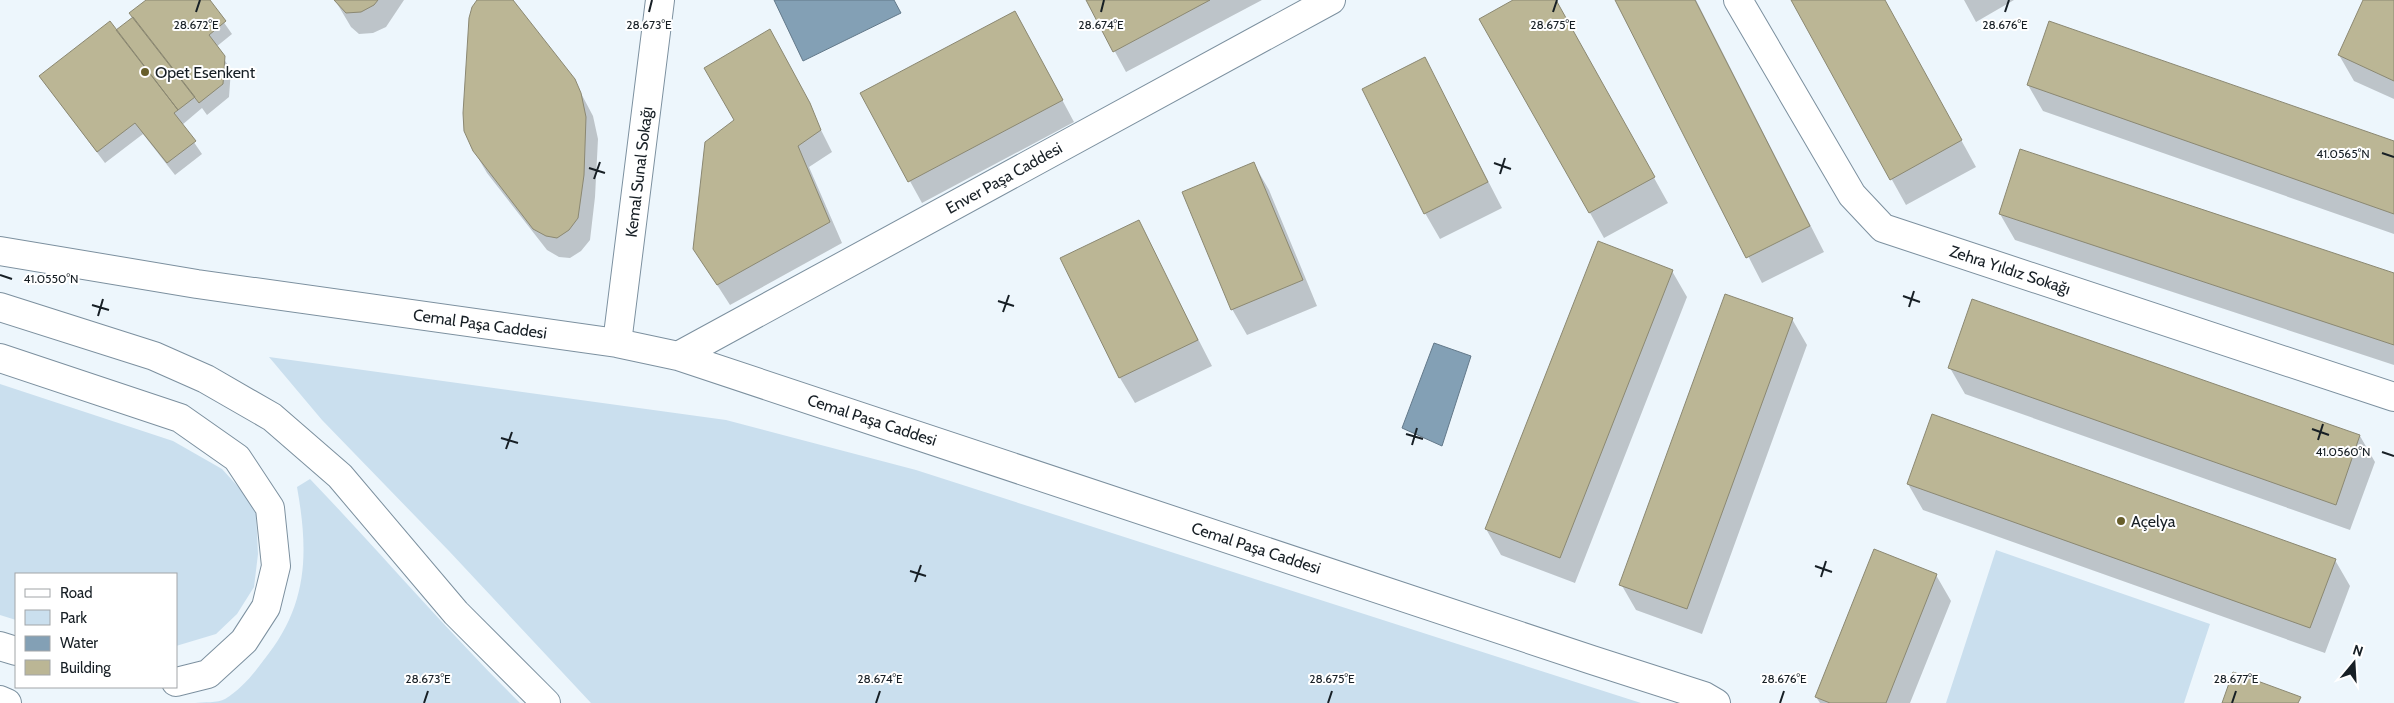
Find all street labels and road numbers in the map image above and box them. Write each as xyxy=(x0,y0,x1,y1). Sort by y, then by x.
street label: Kemal Sunal Sokağı xyxy=(622,105,656,239)
street label: Enver Paşa Caddesi xyxy=(943,138,1065,218)
street label: Zehra Yıldız Sokağı xyxy=(1947,242,2073,298)
street label: Cemal Paşa Caddesi xyxy=(412,305,548,343)
street label: Cemal Paşa Caddesi xyxy=(805,390,939,450)
street label: Cemal Paşa Caddesi xyxy=(1189,518,1323,578)

